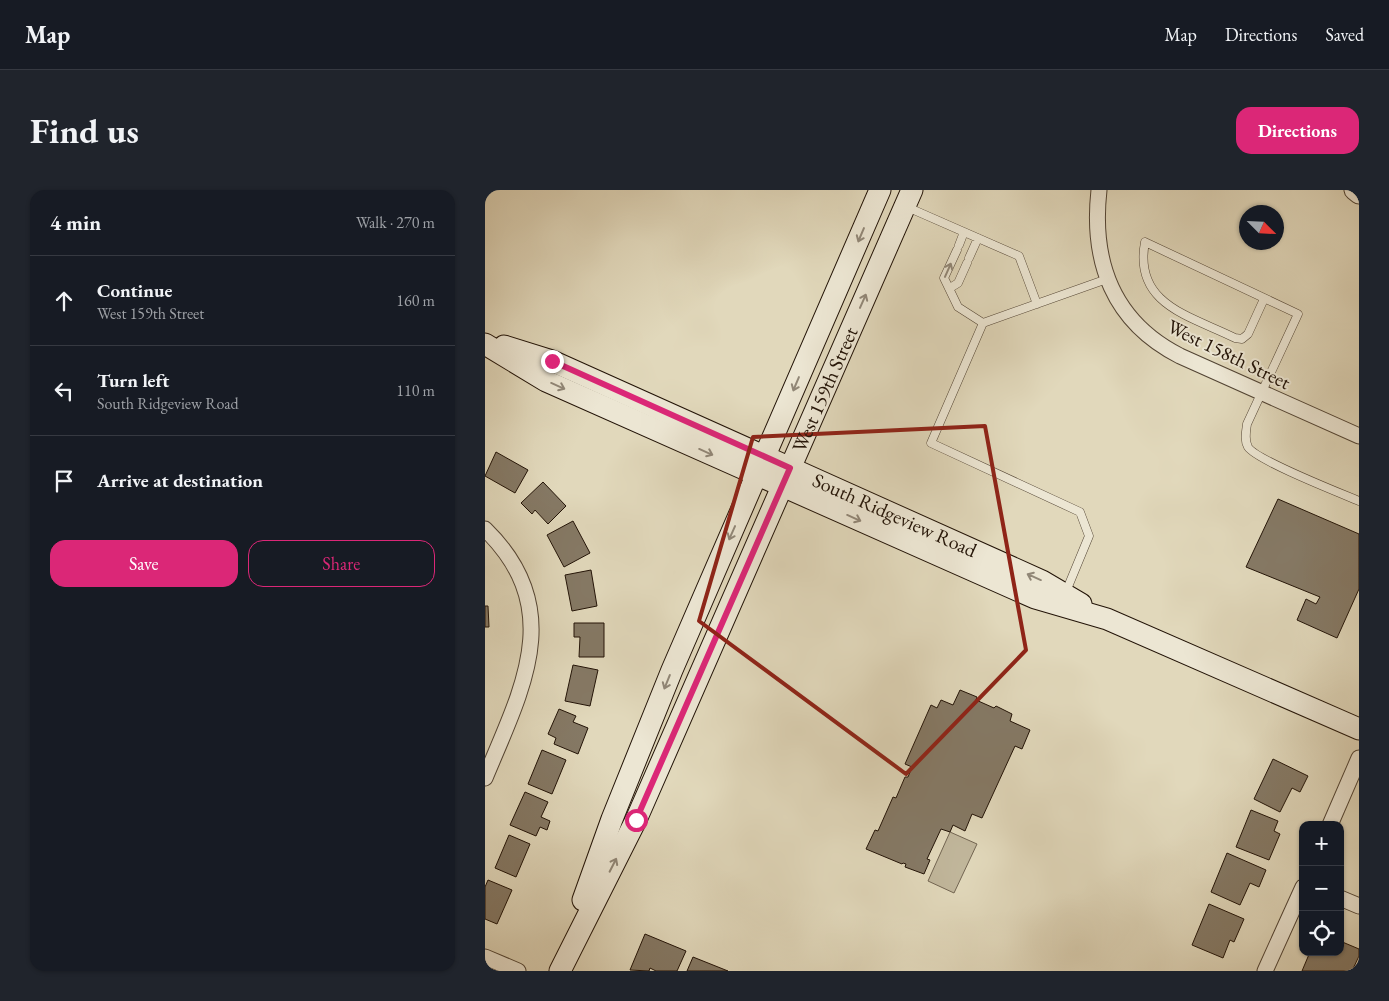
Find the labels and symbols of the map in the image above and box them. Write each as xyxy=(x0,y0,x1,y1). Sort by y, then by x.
north arrow xyxy=(1239,205,1284,250)
one-way arrow xyxy=(855,227,865,242)
one-way arrow xyxy=(944,263,954,278)
one-way arrow xyxy=(859,294,869,309)
street label: West 158th Street xyxy=(1163,313,1296,395)
street label: West 159th Street xyxy=(786,322,864,456)
route end xyxy=(541,350,564,373)
one-way arrow xyxy=(791,376,801,391)
one-way arrow xyxy=(550,381,565,391)
one-way arrow xyxy=(698,447,713,457)
street label: South Ridgeview Road xyxy=(809,467,982,563)
one-way arrow xyxy=(846,514,861,523)
one-way arrow xyxy=(726,525,736,540)
one-way arrow xyxy=(1027,571,1042,581)
one-way arrow xyxy=(662,674,671,689)
route start xyxy=(625,809,648,832)
one-way arrow xyxy=(609,858,618,873)

